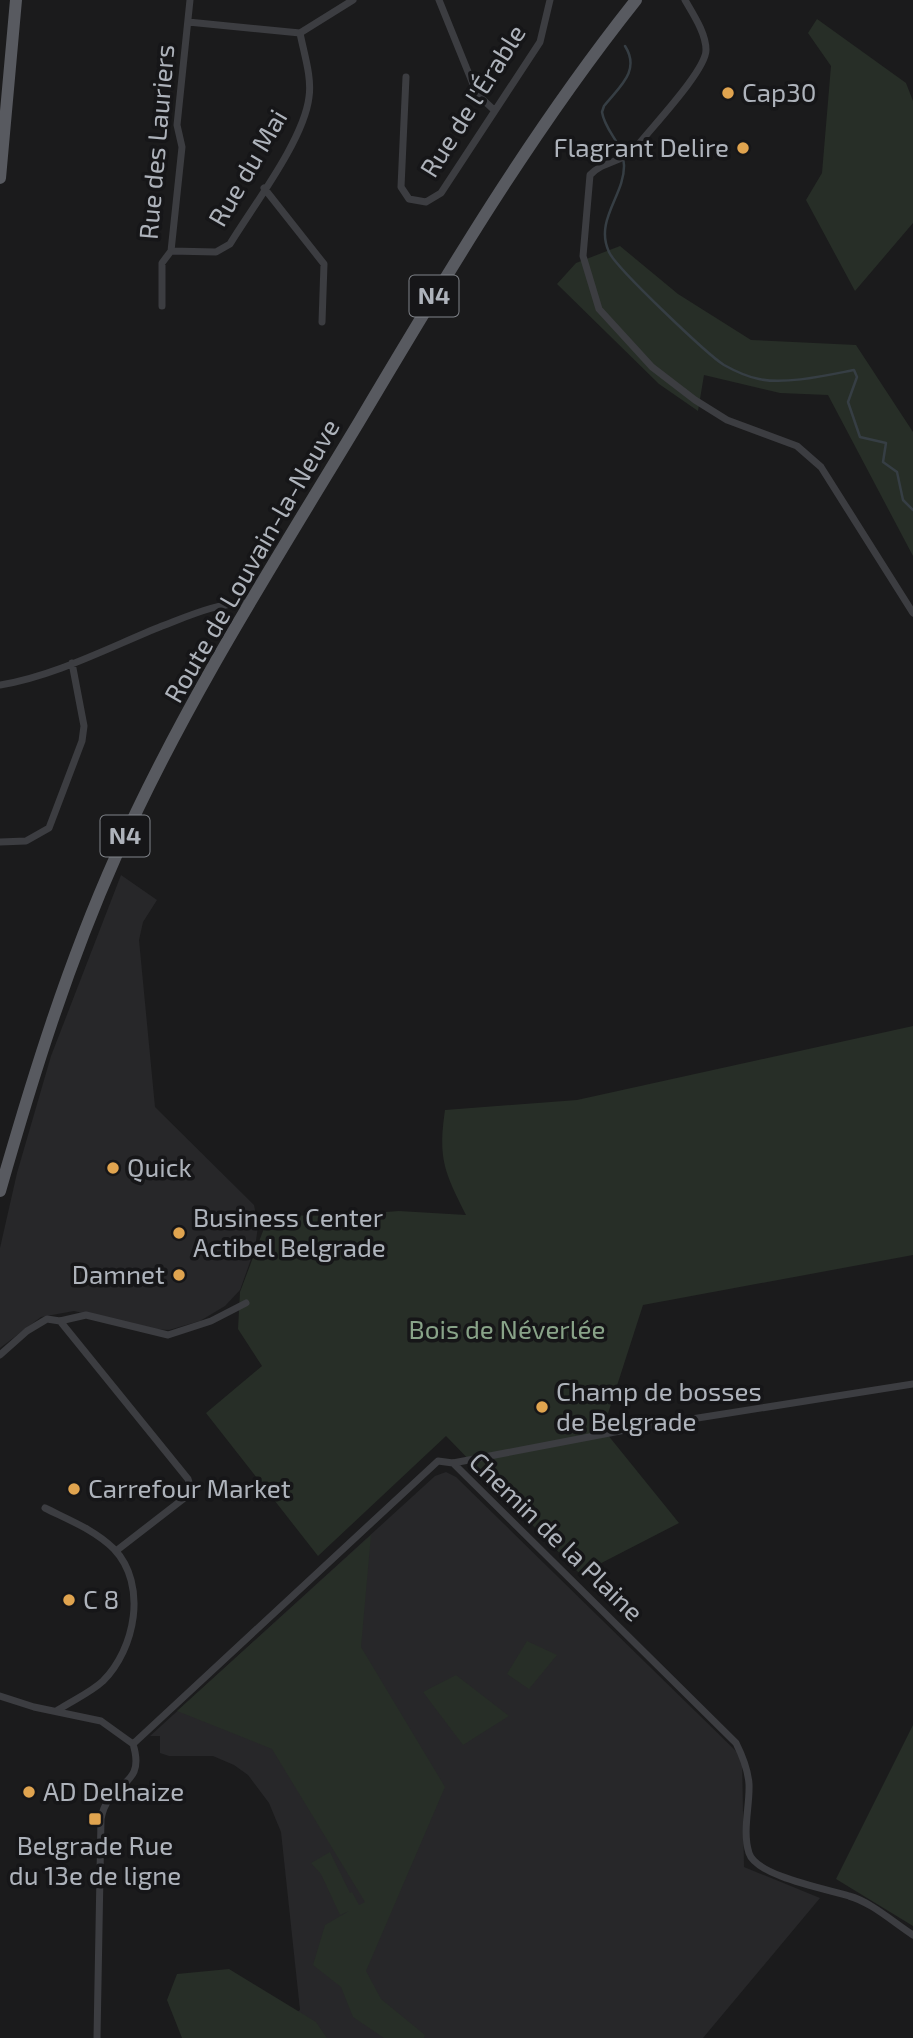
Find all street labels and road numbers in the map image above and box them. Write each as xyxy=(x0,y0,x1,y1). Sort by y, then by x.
street label: Rue de l'Érable xyxy=(413,18,531,182)
street label: Rue des Lauriers xyxy=(132,43,179,241)
street label: Rue du Mai xyxy=(201,103,293,231)
road number: N4 xyxy=(410,276,458,316)
street label: Route de Louvain-la-Neuve xyxy=(157,413,345,708)
road number: N4 xyxy=(100,816,150,856)
street label: Chemin de la Plaine xyxy=(464,1445,650,1627)

